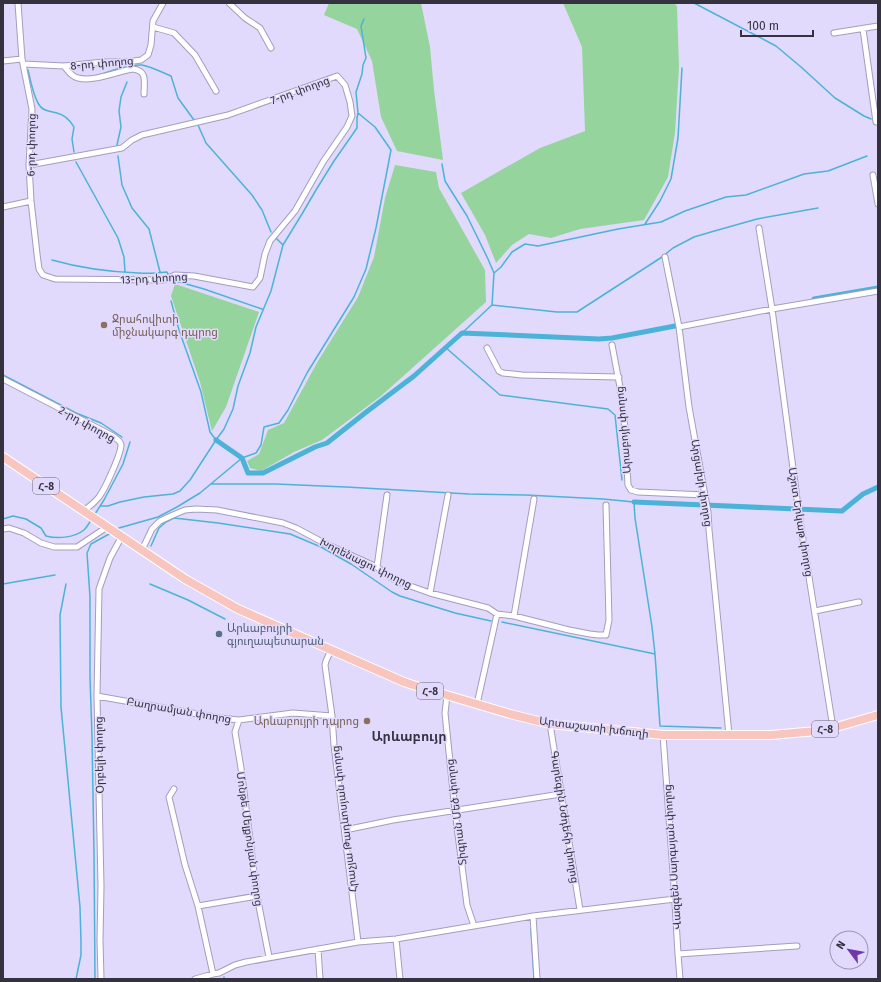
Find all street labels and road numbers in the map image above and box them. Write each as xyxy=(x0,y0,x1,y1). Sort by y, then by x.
street label: 8-րդ փողոց xyxy=(70,54,134,73)
street label: 7-րդ փողոց xyxy=(269,74,332,107)
street label: 6-րդ փողոց xyxy=(24,113,39,177)
street label: 13-րդ փողոց xyxy=(120,270,188,287)
street label: Արաբոյի փողոց xyxy=(613,386,634,474)
street label: 2-րդ փողոց xyxy=(56,404,117,445)
street label: Արցախի փողոց xyxy=(688,438,715,528)
street label: Աշոտ Երկաթ փողոց xyxy=(785,466,816,578)
road number: Հ-8 xyxy=(33,478,59,494)
street label: Խորենացու փողոց xyxy=(317,535,414,591)
road number: Հ-8 xyxy=(417,683,443,699)
street label: Բաղրամյան փողոց xyxy=(125,695,232,726)
street label: Արտաշատի խճուղի xyxy=(538,714,649,741)
street label: Օրբելի փողոց xyxy=(92,716,107,794)
road number: Հ-8 xyxy=(812,721,838,737)
street label: Հրաչյա Թադևոսյան փողոց xyxy=(329,745,360,893)
street label: Գարեգին Նժդեհի փողոց xyxy=(548,750,581,884)
street label: Տիգրան Մեծ փողոց xyxy=(444,758,469,866)
street label: Մոնթե Մելքոնյան փողոց xyxy=(234,771,265,907)
street label: Վազգեն Սարգսյան փողոց xyxy=(661,784,684,930)

